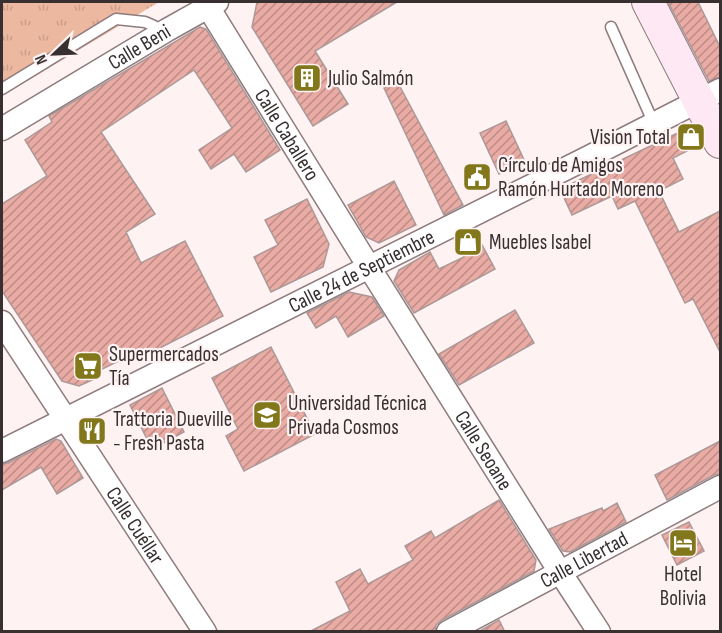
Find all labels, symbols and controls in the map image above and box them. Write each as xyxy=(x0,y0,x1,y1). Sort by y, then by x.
street label: Calle Beni xyxy=(104,19,175,75)
north arrow xyxy=(24,24,84,84)
text: N xyxy=(31,52,52,67)
building icon: Julio Salmón xyxy=(291,62,323,94)
place label: Julio Salmón xyxy=(327,66,414,91)
street label: Calle Caballero xyxy=(249,85,324,185)
shop icon: Vision Total xyxy=(675,121,707,153)
place label: Vision Total xyxy=(590,125,670,150)
place label: Círculo de Amigos Ramón Hurtado Moreno xyxy=(498,153,664,202)
public building icon: Círculo de Amigos Ramón Hurtado Moreno xyxy=(461,161,493,193)
street label: Calle 24 de Septiembre xyxy=(285,224,439,318)
shop icon: Muebles Isabel xyxy=(452,226,484,258)
place label: Muebles Isabel xyxy=(489,230,591,255)
place label: Supermercados Tía xyxy=(109,342,219,391)
supermarket icon: Supermercados Tía xyxy=(72,350,104,382)
place label: Universidad Técnica Privada Cosmos xyxy=(288,391,427,440)
school or university icon: Universidad Técnica Privada Cosmos xyxy=(251,399,283,431)
street label: Calle Seoane xyxy=(449,406,518,495)
place label: Trattoria Dueville - Fresh Pasta xyxy=(113,407,232,456)
restaurant icon: Trattoria Dueville - Fresh Pasta xyxy=(76,415,108,447)
street label: Calle Cuéllar xyxy=(100,482,169,569)
street label: Calle Libertad xyxy=(536,526,632,594)
hotel icon: Hotel Bolivia xyxy=(667,527,699,559)
place label: Hotel Bolivia xyxy=(660,562,706,611)

